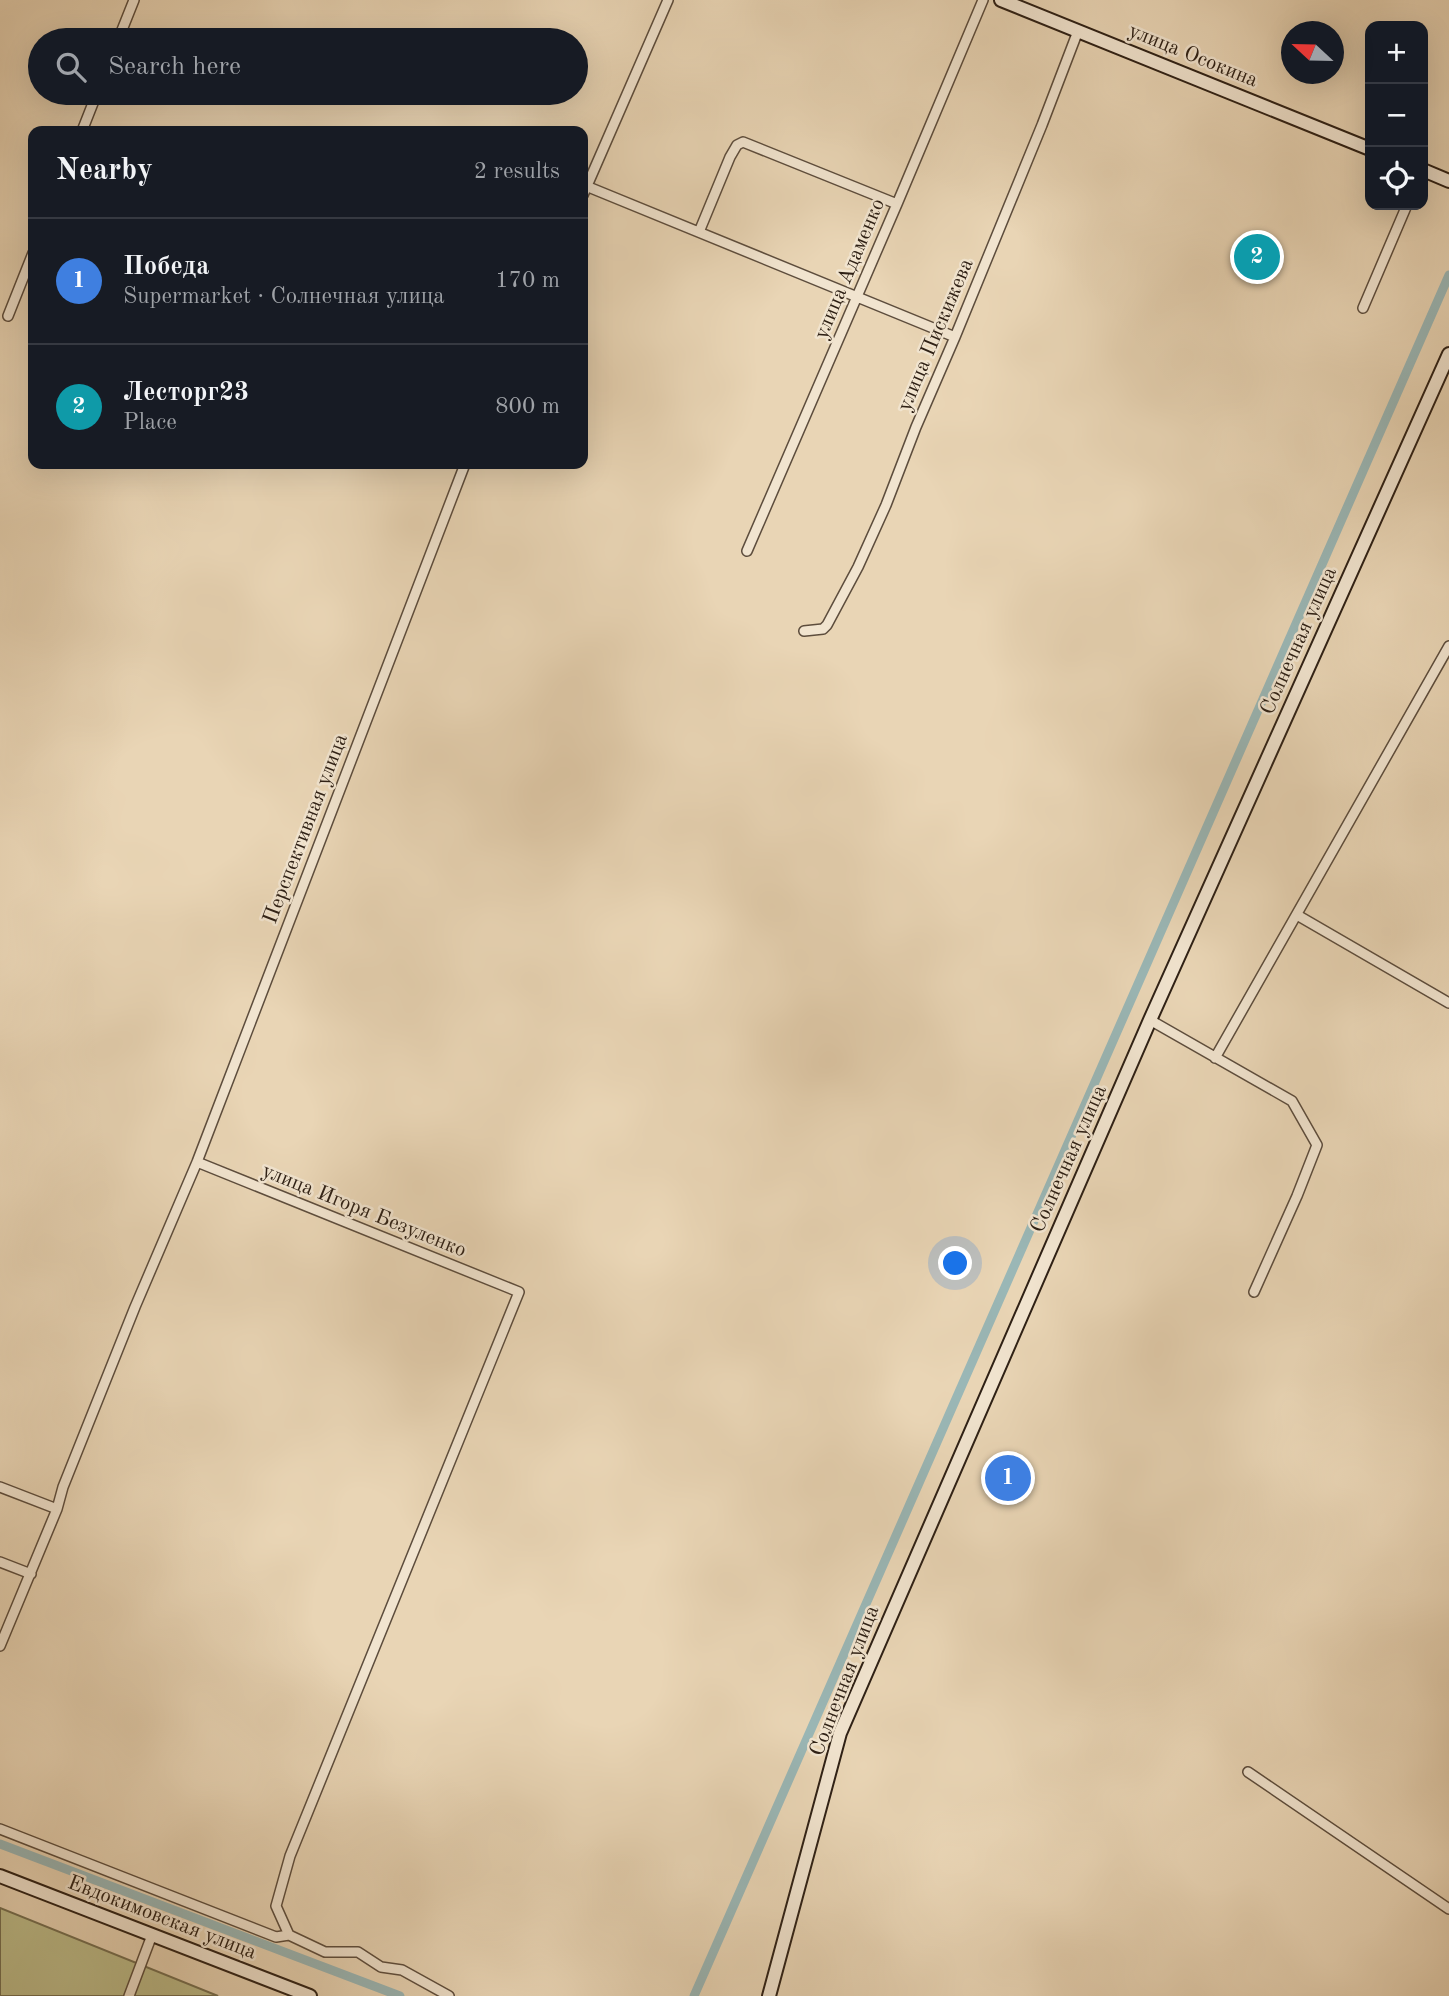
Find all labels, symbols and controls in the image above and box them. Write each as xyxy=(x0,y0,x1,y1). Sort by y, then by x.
street label: улица Осокина xyxy=(1125,20,1261,92)
north arrow xyxy=(1281,21,1344,84)
map controls xyxy=(1365,21,1428,210)
button: + xyxy=(1365,21,1428,84)
search box xyxy=(28,28,588,105)
icon: search xyxy=(52,48,90,86)
text: Search here xyxy=(108,54,241,80)
button: − xyxy=(1365,84,1428,147)
button: locate xyxy=(1365,147,1428,210)
text: Nearby xyxy=(56,156,153,186)
text: 2 results xyxy=(474,160,560,183)
street label: улица Адаменко xyxy=(811,196,889,342)
pin: 2 xyxy=(1234,231,1280,283)
text: Победа xyxy=(123,254,209,280)
street label: улица Пискижева xyxy=(894,256,978,414)
text: 1 xyxy=(72,269,86,292)
text: 170 m xyxy=(495,269,560,292)
text: Supermarket · Солнечная улица xyxy=(123,285,445,308)
text: Лесторг23 xyxy=(123,380,249,406)
text: 2 xyxy=(72,395,86,418)
text: 800 m xyxy=(495,395,560,418)
text: Place xyxy=(123,411,177,434)
street label: Солнечная улица xyxy=(1257,564,1341,718)
street label: Перспективная улица xyxy=(260,731,352,927)
street label: Солнечная улица xyxy=(1027,1082,1111,1236)
street label: улица Игоря Безуленко xyxy=(259,1160,469,1262)
your location xyxy=(938,1246,972,1280)
pin: 1 xyxy=(985,1452,1031,1504)
street label: Солнечная улица xyxy=(807,1603,883,1759)
street label: Евдокимовская улица xyxy=(65,1872,259,1964)

